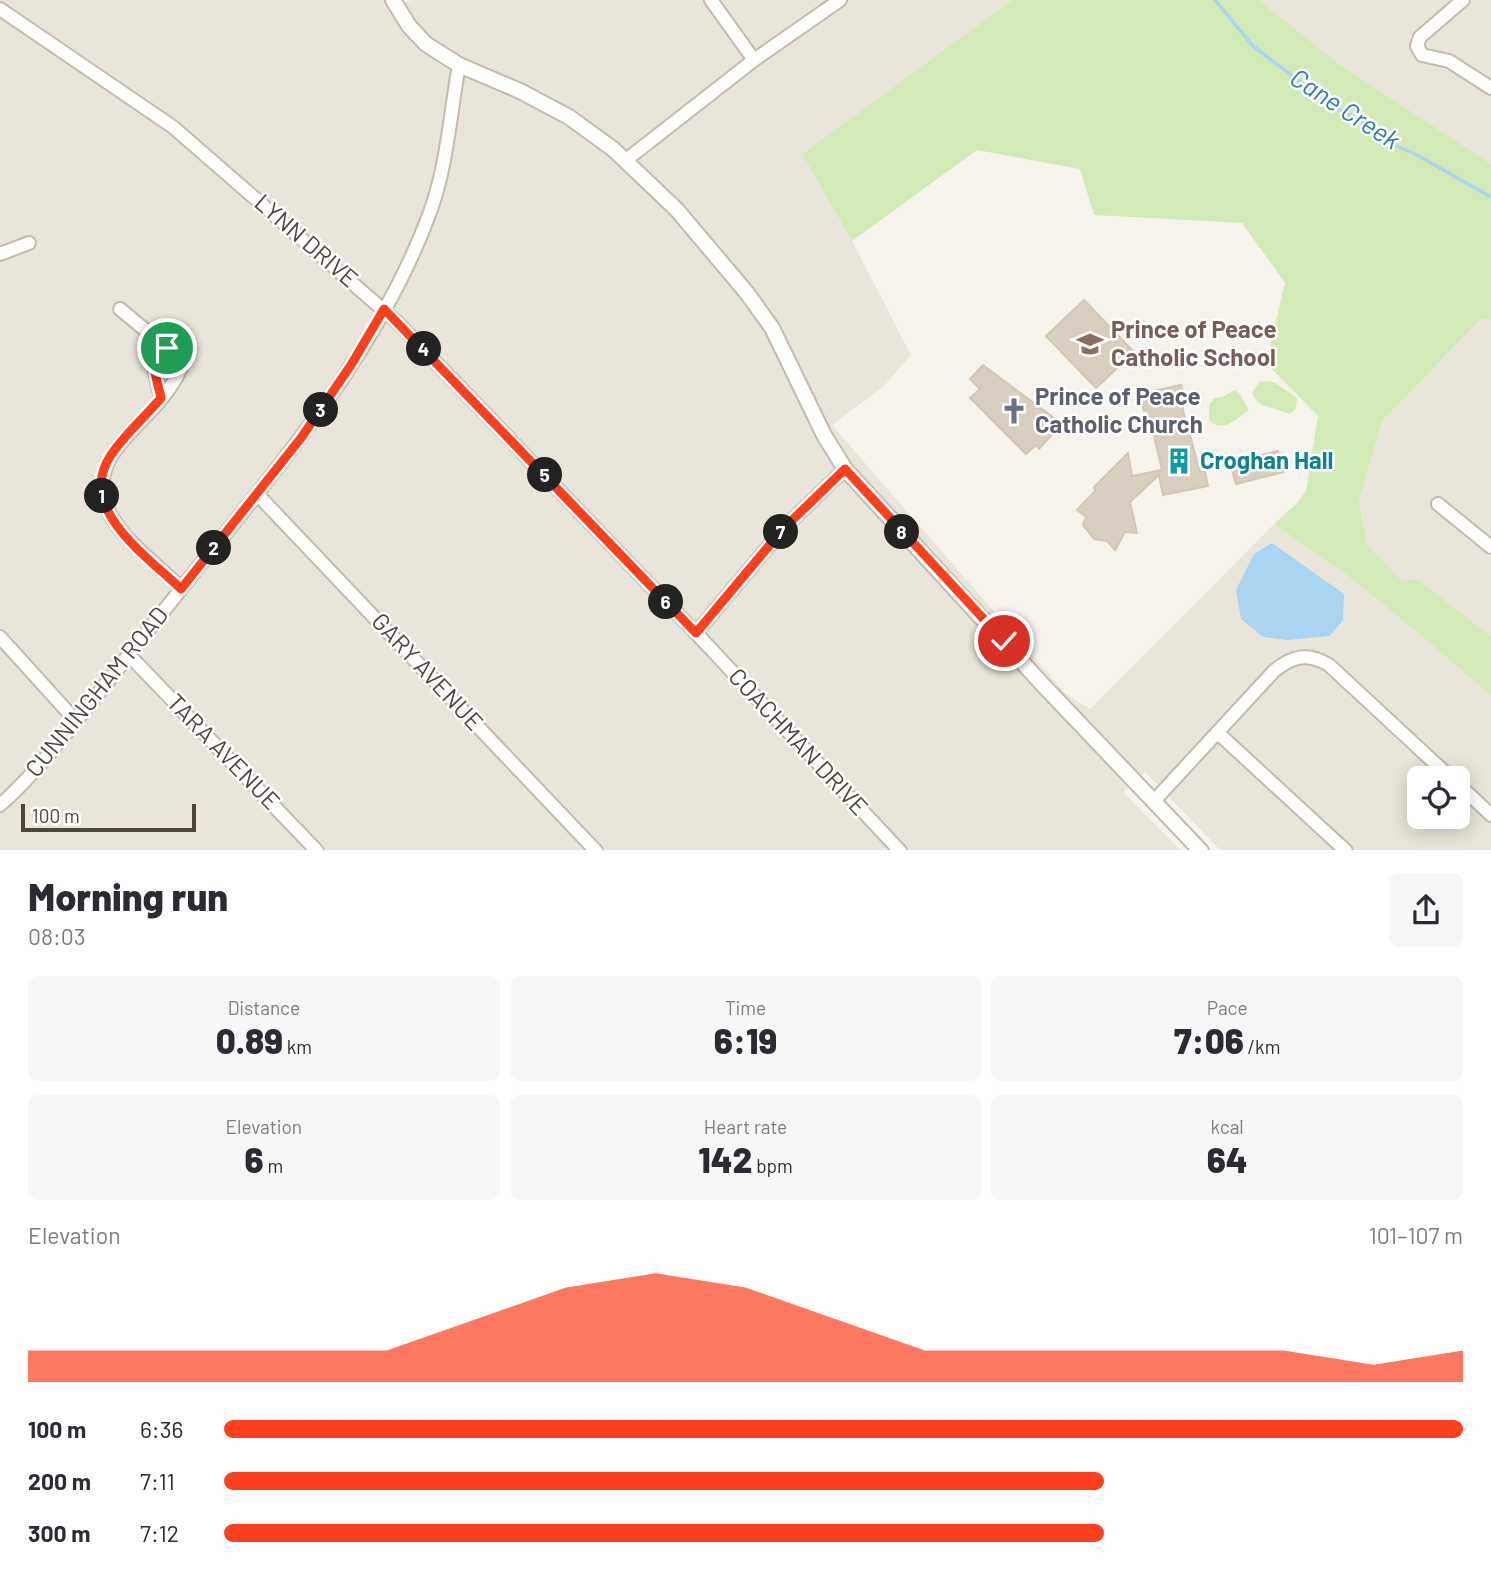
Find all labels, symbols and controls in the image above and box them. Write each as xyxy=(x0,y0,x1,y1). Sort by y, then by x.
water label: Cane Creek xyxy=(1285,61,1407,155)
street label: LYNN DRIVE xyxy=(249,187,365,293)
place label: Prince of Peace Catholic School xyxy=(1111,314,1277,371)
pin xyxy=(137,318,197,378)
icon: arrive xyxy=(148,329,186,367)
school or university icon: Prince of Peace Catholic School xyxy=(1075,329,1105,359)
pin: 4 xyxy=(406,332,442,366)
text: 4 xyxy=(418,337,429,360)
place label: Prince of Peace Catholic Church xyxy=(1035,381,1203,438)
pin: 3 xyxy=(304,392,338,428)
church icon: Prince of Peace Catholic Church xyxy=(999,396,1029,426)
text: 3 xyxy=(315,398,326,421)
place label: Croghan Hall xyxy=(1200,445,1333,474)
building icon: Croghan Hall xyxy=(1164,446,1194,476)
pin: 5 xyxy=(528,458,562,492)
text: 5 xyxy=(539,463,550,486)
pin: 1 xyxy=(84,478,119,514)
text: 1 xyxy=(98,484,105,507)
pin: 7 xyxy=(764,514,798,550)
pin: 8 xyxy=(884,514,920,550)
text: 7 xyxy=(776,520,785,543)
text: 8 xyxy=(896,520,907,543)
pin: 2 xyxy=(196,530,232,566)
text: 2 xyxy=(208,536,219,559)
pin: 6 xyxy=(648,584,684,620)
text: 6 xyxy=(660,590,671,613)
street label: CUNNINGHAM ROAD xyxy=(18,600,173,782)
street label: GARY AVENUE xyxy=(366,606,490,736)
pin xyxy=(974,611,1034,671)
icon: check xyxy=(985,622,1023,660)
street label: COACHMAN DRIVE xyxy=(723,661,875,821)
street label: TARA AVENUE xyxy=(162,687,287,815)
map controls xyxy=(1407,766,1470,829)
button: locate xyxy=(1407,766,1470,829)
scale bar xyxy=(21,802,196,833)
text: 100 m xyxy=(32,804,80,827)
text: Morning run xyxy=(28,873,228,919)
button: share xyxy=(1389,873,1463,947)
text: 08:03 xyxy=(28,922,86,950)
text: Distance xyxy=(228,996,300,1019)
text: Time xyxy=(725,996,766,1019)
text: Pace xyxy=(1207,996,1248,1019)
text: 0.89 xyxy=(216,1019,283,1061)
text: 6:19 xyxy=(714,1019,777,1061)
text: 7:06 xyxy=(1174,1019,1244,1061)
text: km xyxy=(283,1035,312,1058)
text: /km xyxy=(1244,1035,1280,1058)
text: Elevation xyxy=(226,1115,302,1138)
text: Heart rate xyxy=(704,1115,787,1138)
text: kcal xyxy=(1211,1115,1244,1138)
text: 6 xyxy=(245,1138,264,1180)
text: 142 xyxy=(698,1138,752,1180)
text: 64 xyxy=(1207,1138,1248,1180)
text: m xyxy=(264,1154,283,1177)
text: bpm xyxy=(752,1154,793,1177)
text: Elevation xyxy=(28,1221,121,1249)
text: 101–107 m xyxy=(1369,1221,1463,1249)
text: 100 m xyxy=(28,1415,86,1443)
text: 6:36 xyxy=(140,1415,183,1443)
text: 200 m xyxy=(28,1467,91,1495)
text: 7:11 xyxy=(140,1467,175,1495)
text: 300 m xyxy=(28,1519,90,1547)
text: 7:12 xyxy=(140,1519,179,1547)

